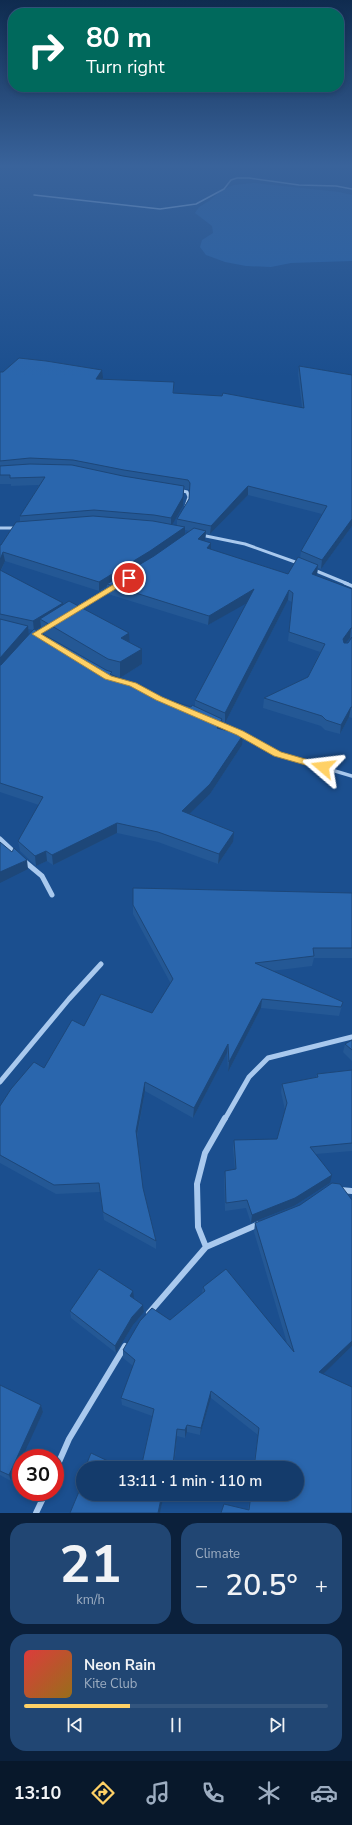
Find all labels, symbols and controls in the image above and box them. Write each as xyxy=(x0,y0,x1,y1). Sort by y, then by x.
text: 80 m xyxy=(86,19,152,57)
icon: right xyxy=(20,24,72,76)
text: Turn right xyxy=(86,55,165,79)
pin xyxy=(112,561,146,595)
icon: arrive xyxy=(118,567,140,589)
position arrow xyxy=(302,746,344,788)
speed limit sign: 30 xyxy=(12,1449,64,1501)
text: 13:11 · 1 min · 110 m xyxy=(118,1471,262,1491)
text: 21 xyxy=(59,1529,122,1600)
text: Climate xyxy=(195,1545,240,1563)
text: 20.5° xyxy=(225,1565,298,1606)
text: − xyxy=(195,1571,208,1601)
text: + xyxy=(315,1571,328,1601)
text: km/h xyxy=(76,1591,105,1609)
text: Neon Rain xyxy=(84,1655,156,1675)
text: Kite Club xyxy=(84,1675,137,1693)
icon: previous xyxy=(64,1714,86,1736)
icon: pause xyxy=(165,1714,187,1736)
icon: next xyxy=(266,1714,288,1736)
icon: directions xyxy=(89,1779,117,1807)
icon: music xyxy=(144,1779,172,1807)
icon: phone xyxy=(199,1779,227,1807)
icon: climate xyxy=(255,1779,283,1807)
icon: car xyxy=(310,1779,338,1807)
text: 13:10 xyxy=(14,1781,61,1805)

